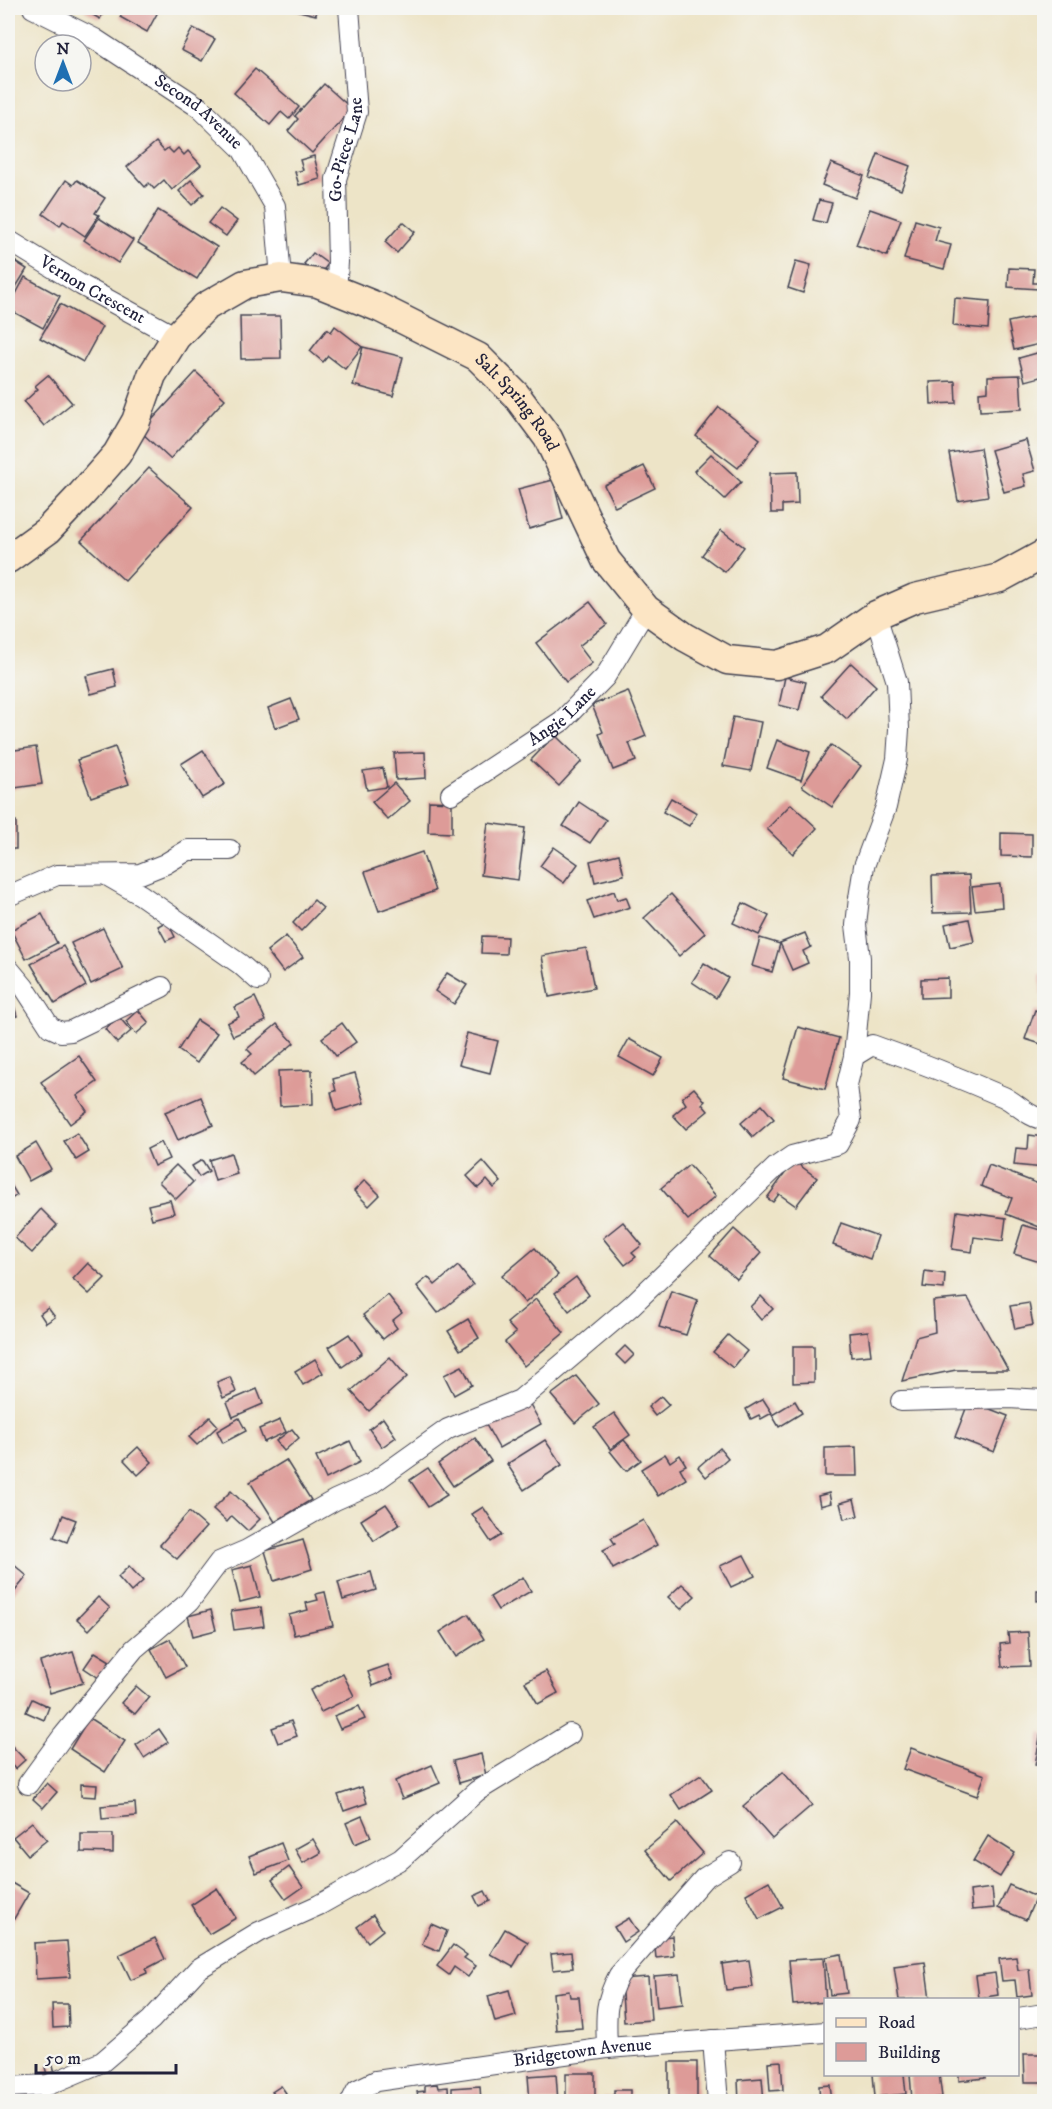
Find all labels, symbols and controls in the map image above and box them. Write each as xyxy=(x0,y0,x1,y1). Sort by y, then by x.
north arrow xyxy=(33,33,93,93)
text: N xyxy=(56,39,70,59)
street label: Second Avenue xyxy=(150,70,247,154)
street label: Go-Piece Lane xyxy=(325,97,368,202)
street label: Vernon Crescent xyxy=(34,250,149,329)
street label: Salt Spring Road xyxy=(470,349,564,455)
street label: Angie Lane xyxy=(524,681,601,751)
legend xyxy=(824,1998,1019,2076)
text: Road xyxy=(878,2012,915,2034)
street label: Bridgetown Avenue xyxy=(512,2034,652,2072)
scale bar xyxy=(36,2037,176,2075)
text: Building xyxy=(878,2042,940,2064)
text: 50 m xyxy=(45,2048,81,2070)

